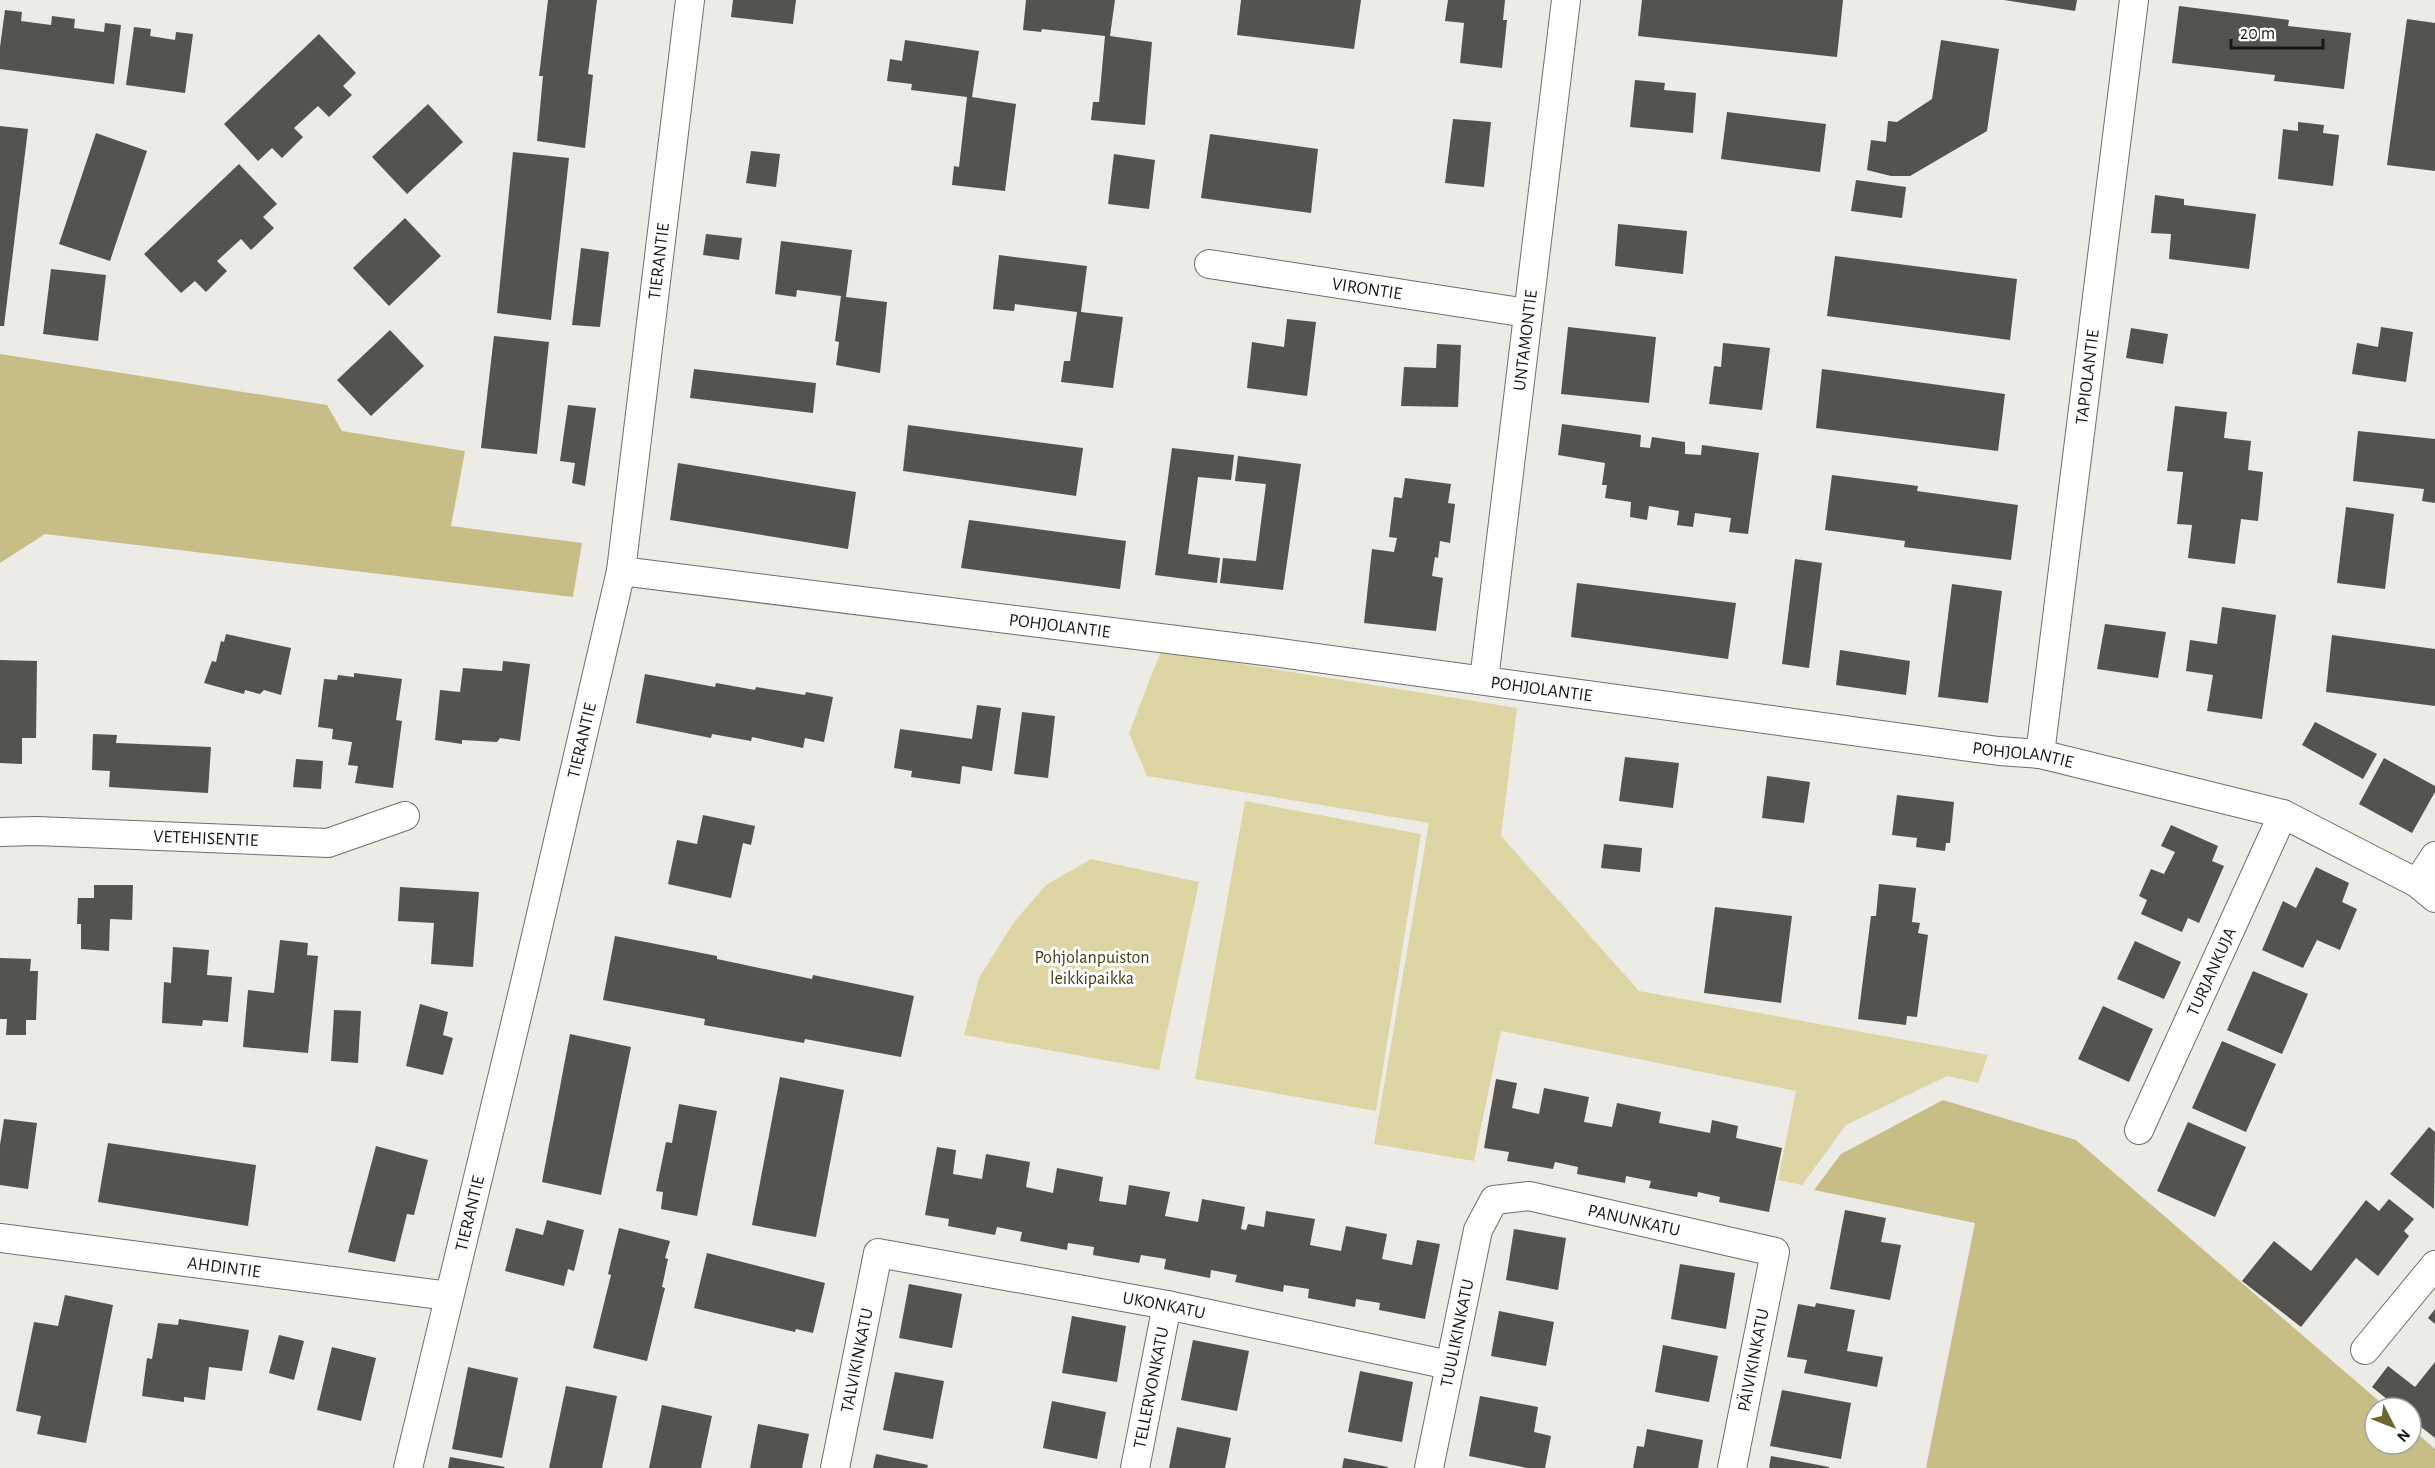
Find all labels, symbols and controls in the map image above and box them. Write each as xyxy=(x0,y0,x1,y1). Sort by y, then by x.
scale bar xyxy=(2231,12,2322,50)
text: 20 m xyxy=(2240,25,2275,43)
street label: TIERANTIE xyxy=(646,222,673,301)
street label: VIRONTIE xyxy=(1331,275,1404,304)
street label: UNTAMONTIE xyxy=(1511,289,1541,392)
street label: TAPIOLANTIE xyxy=(2073,328,2103,426)
street label: POHJOLANTIE xyxy=(1008,611,1112,642)
street label: POHJOLANTIE xyxy=(1490,674,1593,706)
street label: TIERANTIE xyxy=(565,701,600,780)
street label: POHJOLANTIE xyxy=(1971,739,2075,772)
street label: VETEHISENTIE xyxy=(153,828,259,850)
street label: TURJANKUJA xyxy=(2184,924,2240,1019)
park label: Pohjolanpuiston leikkipaikka xyxy=(1034,949,1150,988)
street label: TIERANTIE xyxy=(453,1174,488,1253)
street label: PANUNKATU xyxy=(1586,1202,1682,1240)
street label: AHDINTIE xyxy=(186,1254,262,1282)
street label: TUULIKINKATU xyxy=(1438,1277,1478,1389)
street label: UKONKATU xyxy=(1121,1289,1207,1323)
street label: TALVIKINKATU xyxy=(838,1307,877,1414)
street label: PÄIVIKINKATU xyxy=(1733,1307,1773,1413)
street label: TELLERVONKATU xyxy=(1131,1325,1173,1450)
north arrow xyxy=(2363,1396,2423,1456)
text: N xyxy=(2394,1426,2413,1445)

